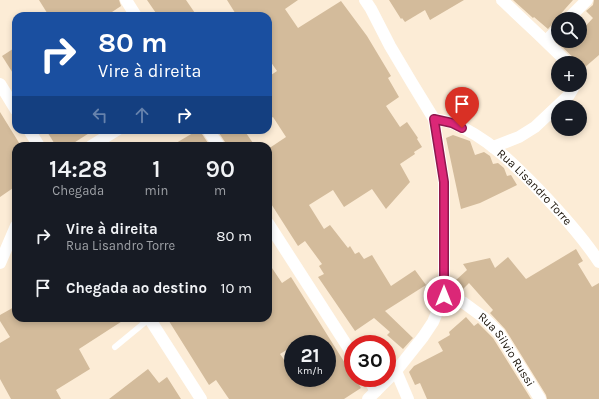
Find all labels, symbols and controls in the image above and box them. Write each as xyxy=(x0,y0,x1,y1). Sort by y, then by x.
map controls xyxy=(551,12,587,136)
button: search xyxy=(551,12,587,48)
text: 80 m xyxy=(98,26,167,59)
icon: right xyxy=(32,28,84,80)
button: + xyxy=(551,56,587,92)
text: Vire à direita xyxy=(98,60,202,82)
pin xyxy=(445,87,479,128)
icon: arrive xyxy=(451,93,473,115)
button: − xyxy=(551,100,587,136)
icon: left xyxy=(89,104,111,126)
icon: ahead xyxy=(131,104,153,126)
icon: right xyxy=(173,104,195,126)
street label: Rua Lisandro Torre xyxy=(494,146,575,228)
text: 14:28 xyxy=(49,155,107,183)
text: 1 xyxy=(152,155,161,183)
text: 90 xyxy=(206,155,235,183)
text: Chegada xyxy=(52,183,104,198)
text: min xyxy=(145,183,168,198)
text: m xyxy=(214,183,226,198)
text: Vire à direita xyxy=(66,220,158,238)
icon: right xyxy=(32,225,54,247)
text: 80 m xyxy=(216,227,252,245)
text: Rua Lisandro Torre xyxy=(66,238,175,253)
position arrow xyxy=(423,275,465,317)
icon: arrive xyxy=(32,277,54,299)
text: Chegada ao destino xyxy=(66,279,207,297)
text: 10 m xyxy=(221,279,252,297)
street label: Rua Silvio Russi xyxy=(476,309,537,389)
speed limit sign: 30 xyxy=(344,335,396,387)
text: 21 xyxy=(300,344,320,367)
text: km/h xyxy=(297,365,323,377)

